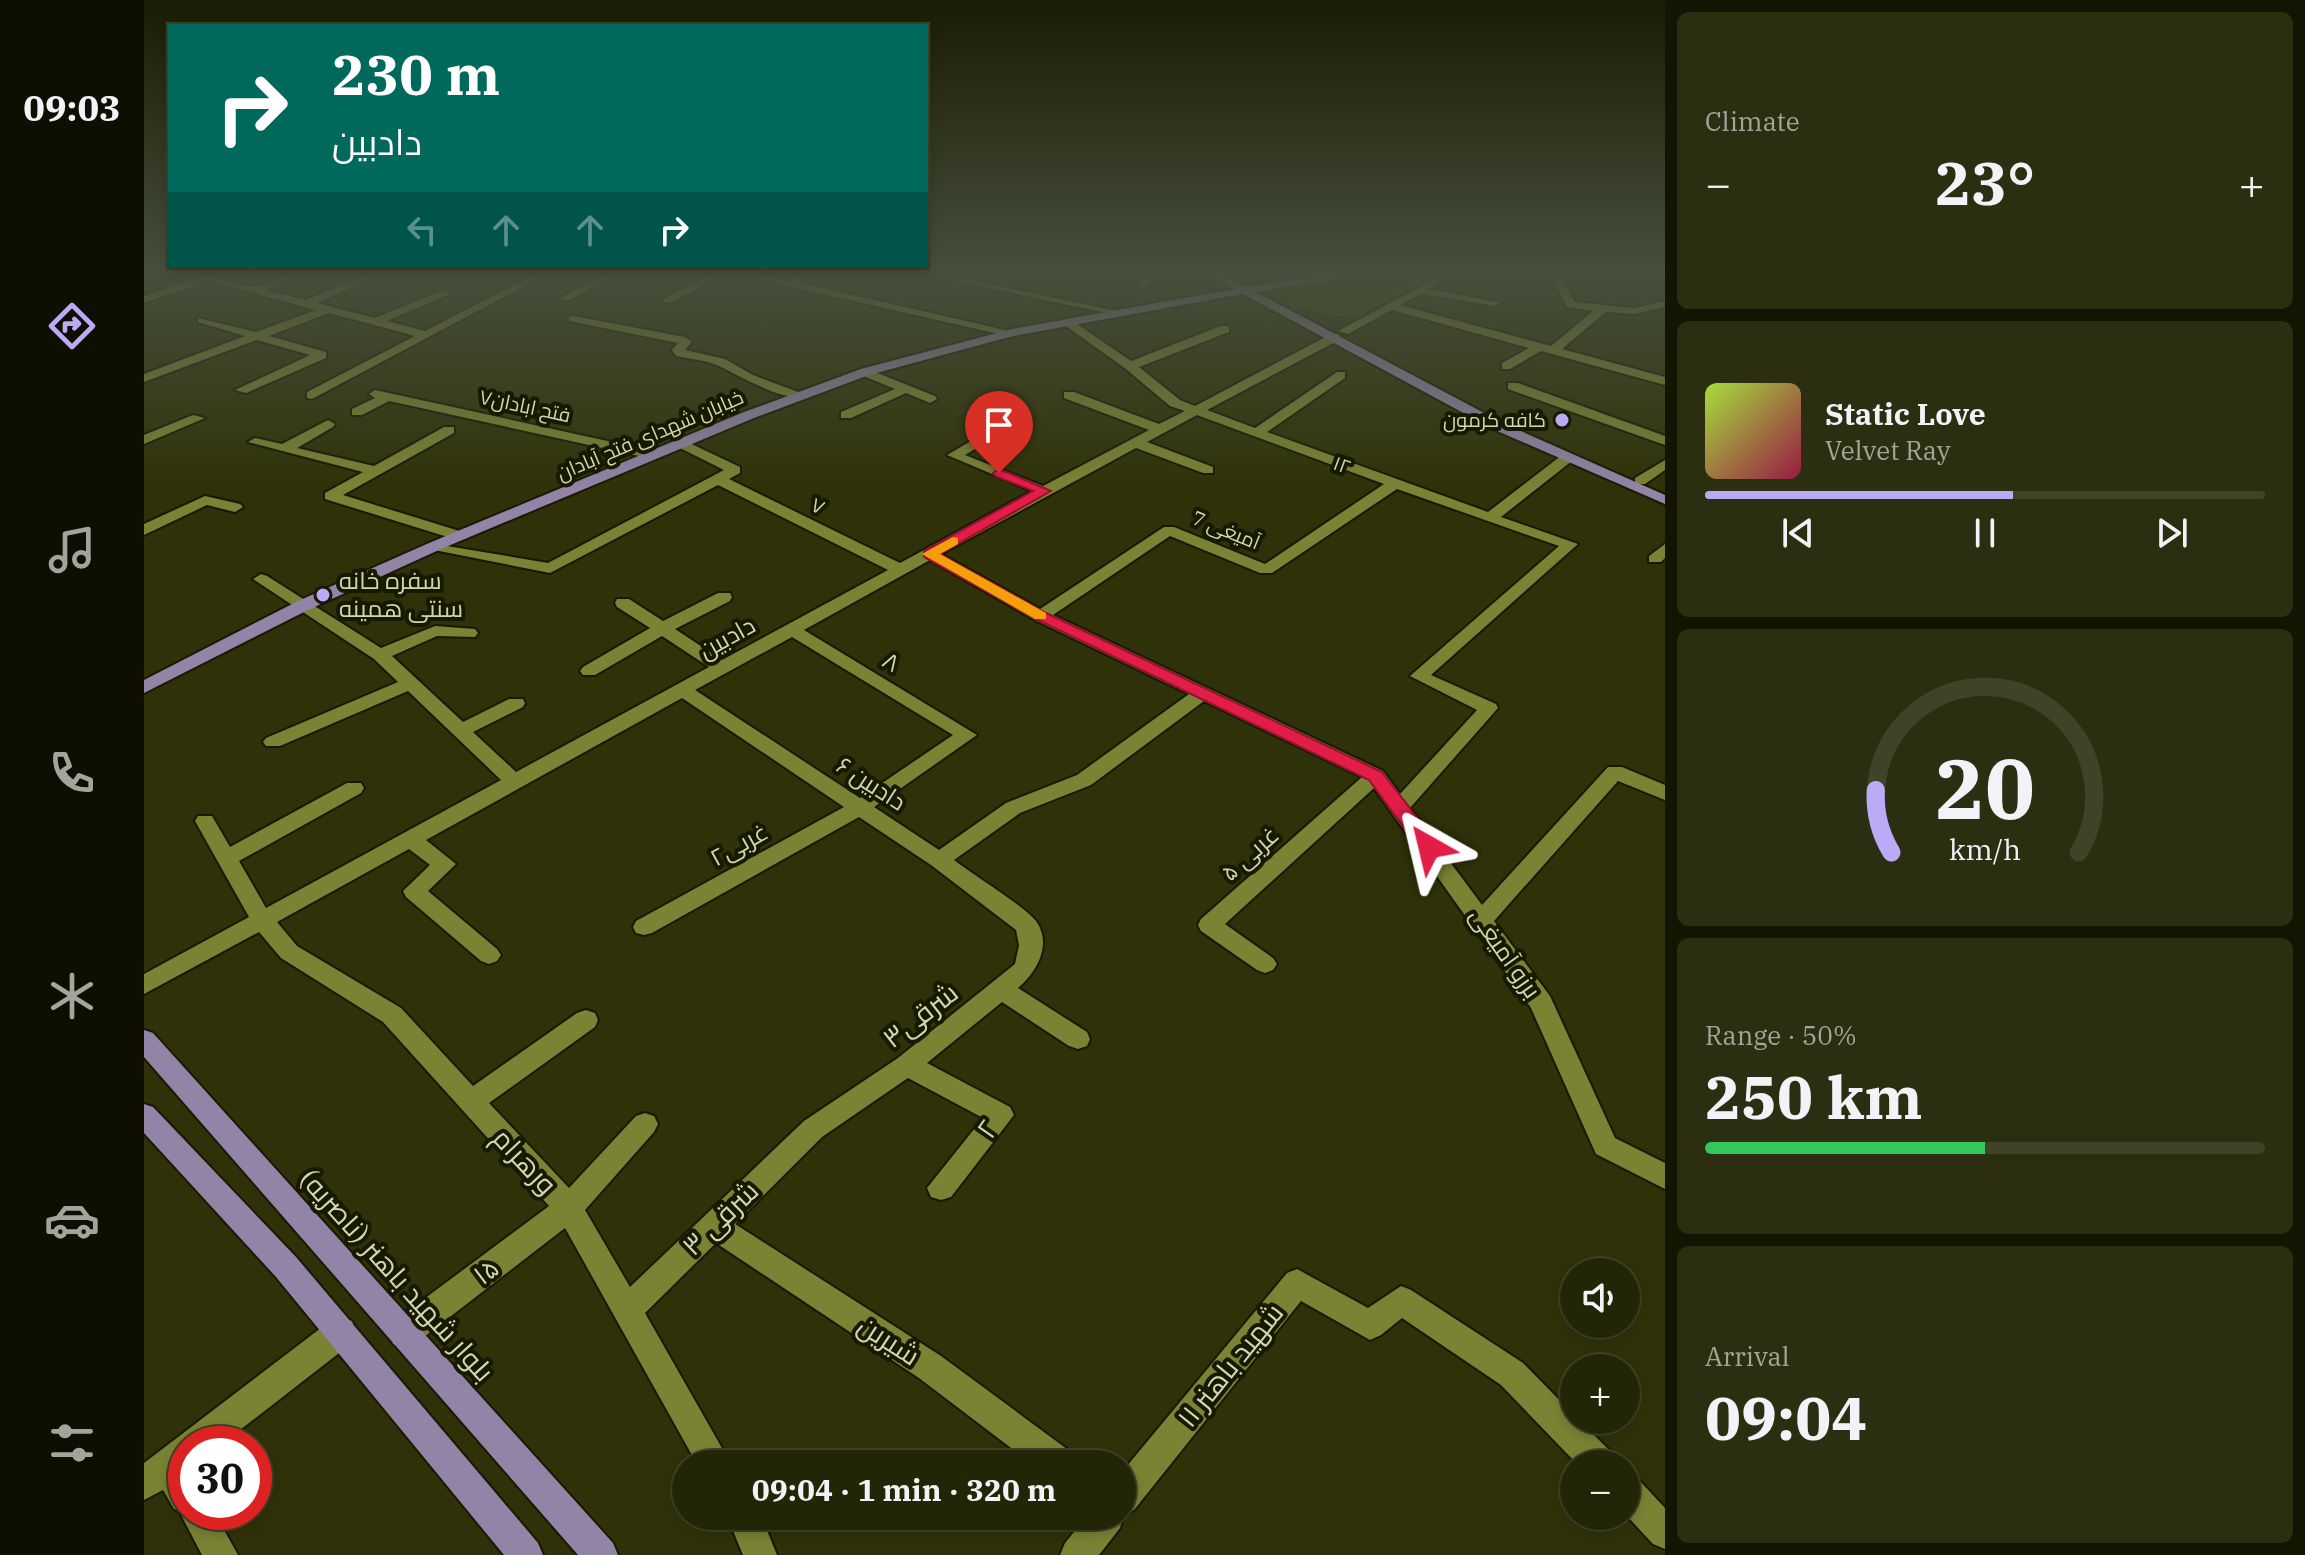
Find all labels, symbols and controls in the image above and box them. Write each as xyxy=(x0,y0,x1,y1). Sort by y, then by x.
text: 230 m xyxy=(332,38,500,110)
icon: right xyxy=(200,56,304,160)
text: 09:03 xyxy=(23,84,121,131)
text: Climate xyxy=(1705,104,1800,138)
text: دادبین xyxy=(332,118,422,165)
text: 23° xyxy=(1935,143,2035,222)
text: − xyxy=(1705,155,1731,212)
text: + xyxy=(2239,155,2265,212)
icon: left xyxy=(400,208,444,252)
icon: ahead xyxy=(484,208,528,252)
icon: ahead xyxy=(568,208,612,252)
icon: right xyxy=(652,208,696,252)
icon: directions xyxy=(44,298,100,354)
street label: فتح ابادان۷ xyxy=(477,383,573,429)
street label: خیابان شهدای فتح آبادان xyxy=(552,383,748,487)
pin xyxy=(965,391,1033,473)
text: Static Love xyxy=(1825,394,1986,433)
icon: arrive xyxy=(977,403,1021,447)
place label: کافه کرمون xyxy=(1443,406,1546,433)
marker: کافه کرمون xyxy=(1553,411,1571,429)
text: Velvet Ray xyxy=(1825,433,1951,467)
street label: ۱۲ xyxy=(1330,449,1355,480)
street label: ۷ xyxy=(807,491,830,520)
street label: آمیغی 7 xyxy=(1188,504,1265,556)
icon: previous xyxy=(1776,511,1820,555)
icon: pause xyxy=(1963,511,2007,555)
icon: next xyxy=(2150,511,2194,555)
icon: music xyxy=(44,522,100,578)
place label: سفره خانه سنتی همینه xyxy=(339,564,463,624)
marker: سفره خانه سنتی همینه xyxy=(314,586,332,604)
street label: دادبین xyxy=(693,609,760,666)
street label: ۸ xyxy=(877,644,906,679)
text: 20 xyxy=(1935,734,2035,842)
icon: phone xyxy=(44,745,100,801)
street label: دادبین ۶ xyxy=(831,749,913,818)
position arrow xyxy=(1387,805,1471,889)
street label: غربی۲ xyxy=(704,815,773,873)
street label: ۵ غربی xyxy=(1213,819,1285,888)
text: km/h xyxy=(1949,832,2021,869)
street label: برزو آمیغی xyxy=(1463,901,1549,1004)
icon: climate xyxy=(44,968,100,1024)
street label: شرقی۳ xyxy=(874,973,965,1056)
text: Range · 50% xyxy=(1705,1018,1857,1052)
text: 250 km xyxy=(1705,1057,1923,1136)
street label: ۲ xyxy=(967,1112,1006,1145)
street label: ورهرام xyxy=(484,1119,566,1203)
street label: بلوار شهید باهنر (ناصریه) xyxy=(292,1160,503,1389)
street label: ۳ شرقی xyxy=(673,1172,766,1263)
icon: car xyxy=(44,1192,100,1248)
street label: ۱۵ xyxy=(465,1249,506,1293)
map controls xyxy=(1560,1258,1640,1530)
button: sound xyxy=(1560,1258,1640,1338)
street label: شهید باهنر ۱۱ xyxy=(1168,1295,1291,1435)
street label: شیرین xyxy=(851,1306,927,1373)
text: Arrival xyxy=(1705,1339,1790,1373)
button: + xyxy=(1560,1354,1640,1434)
text: 09:04 xyxy=(1705,1378,1867,1457)
icon: filters xyxy=(44,1415,100,1471)
speed limit sign: 30 xyxy=(168,1426,272,1530)
button: − xyxy=(1560,1450,1640,1530)
text: 09:04 · 1 min · 320 m xyxy=(752,1470,1056,1509)

